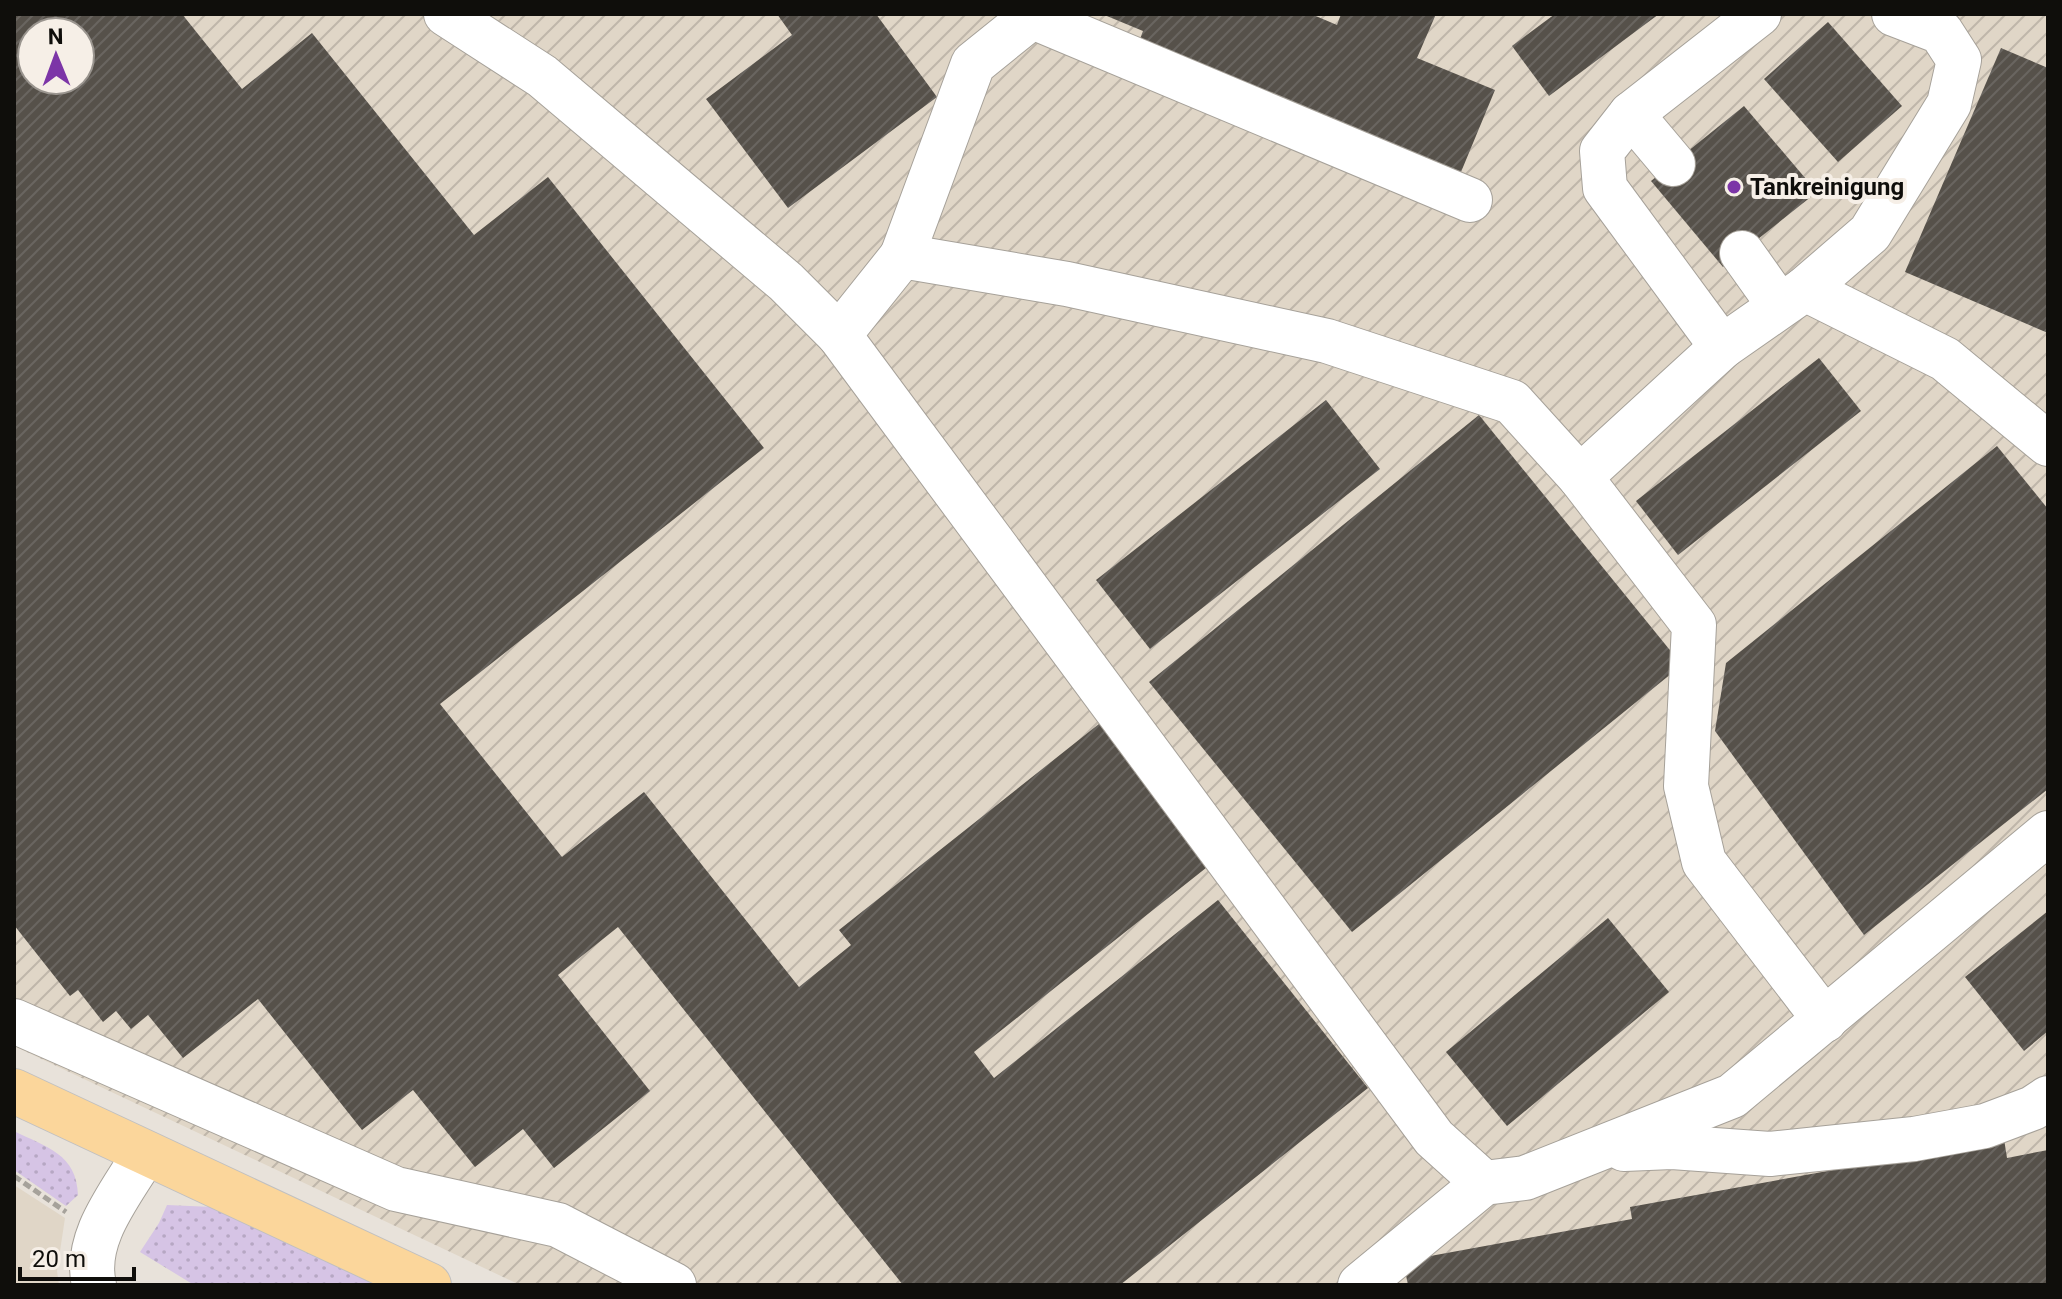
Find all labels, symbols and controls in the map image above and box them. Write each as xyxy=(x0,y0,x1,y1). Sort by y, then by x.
north arrow xyxy=(16,16,96,96)
text: N xyxy=(48,24,64,49)
place label: Tankreinigung xyxy=(1750,173,1904,201)
marker: Tankreinigung xyxy=(1725,178,1743,196)
scale bar xyxy=(20,1231,134,1281)
text: 20 m xyxy=(32,1245,86,1273)

